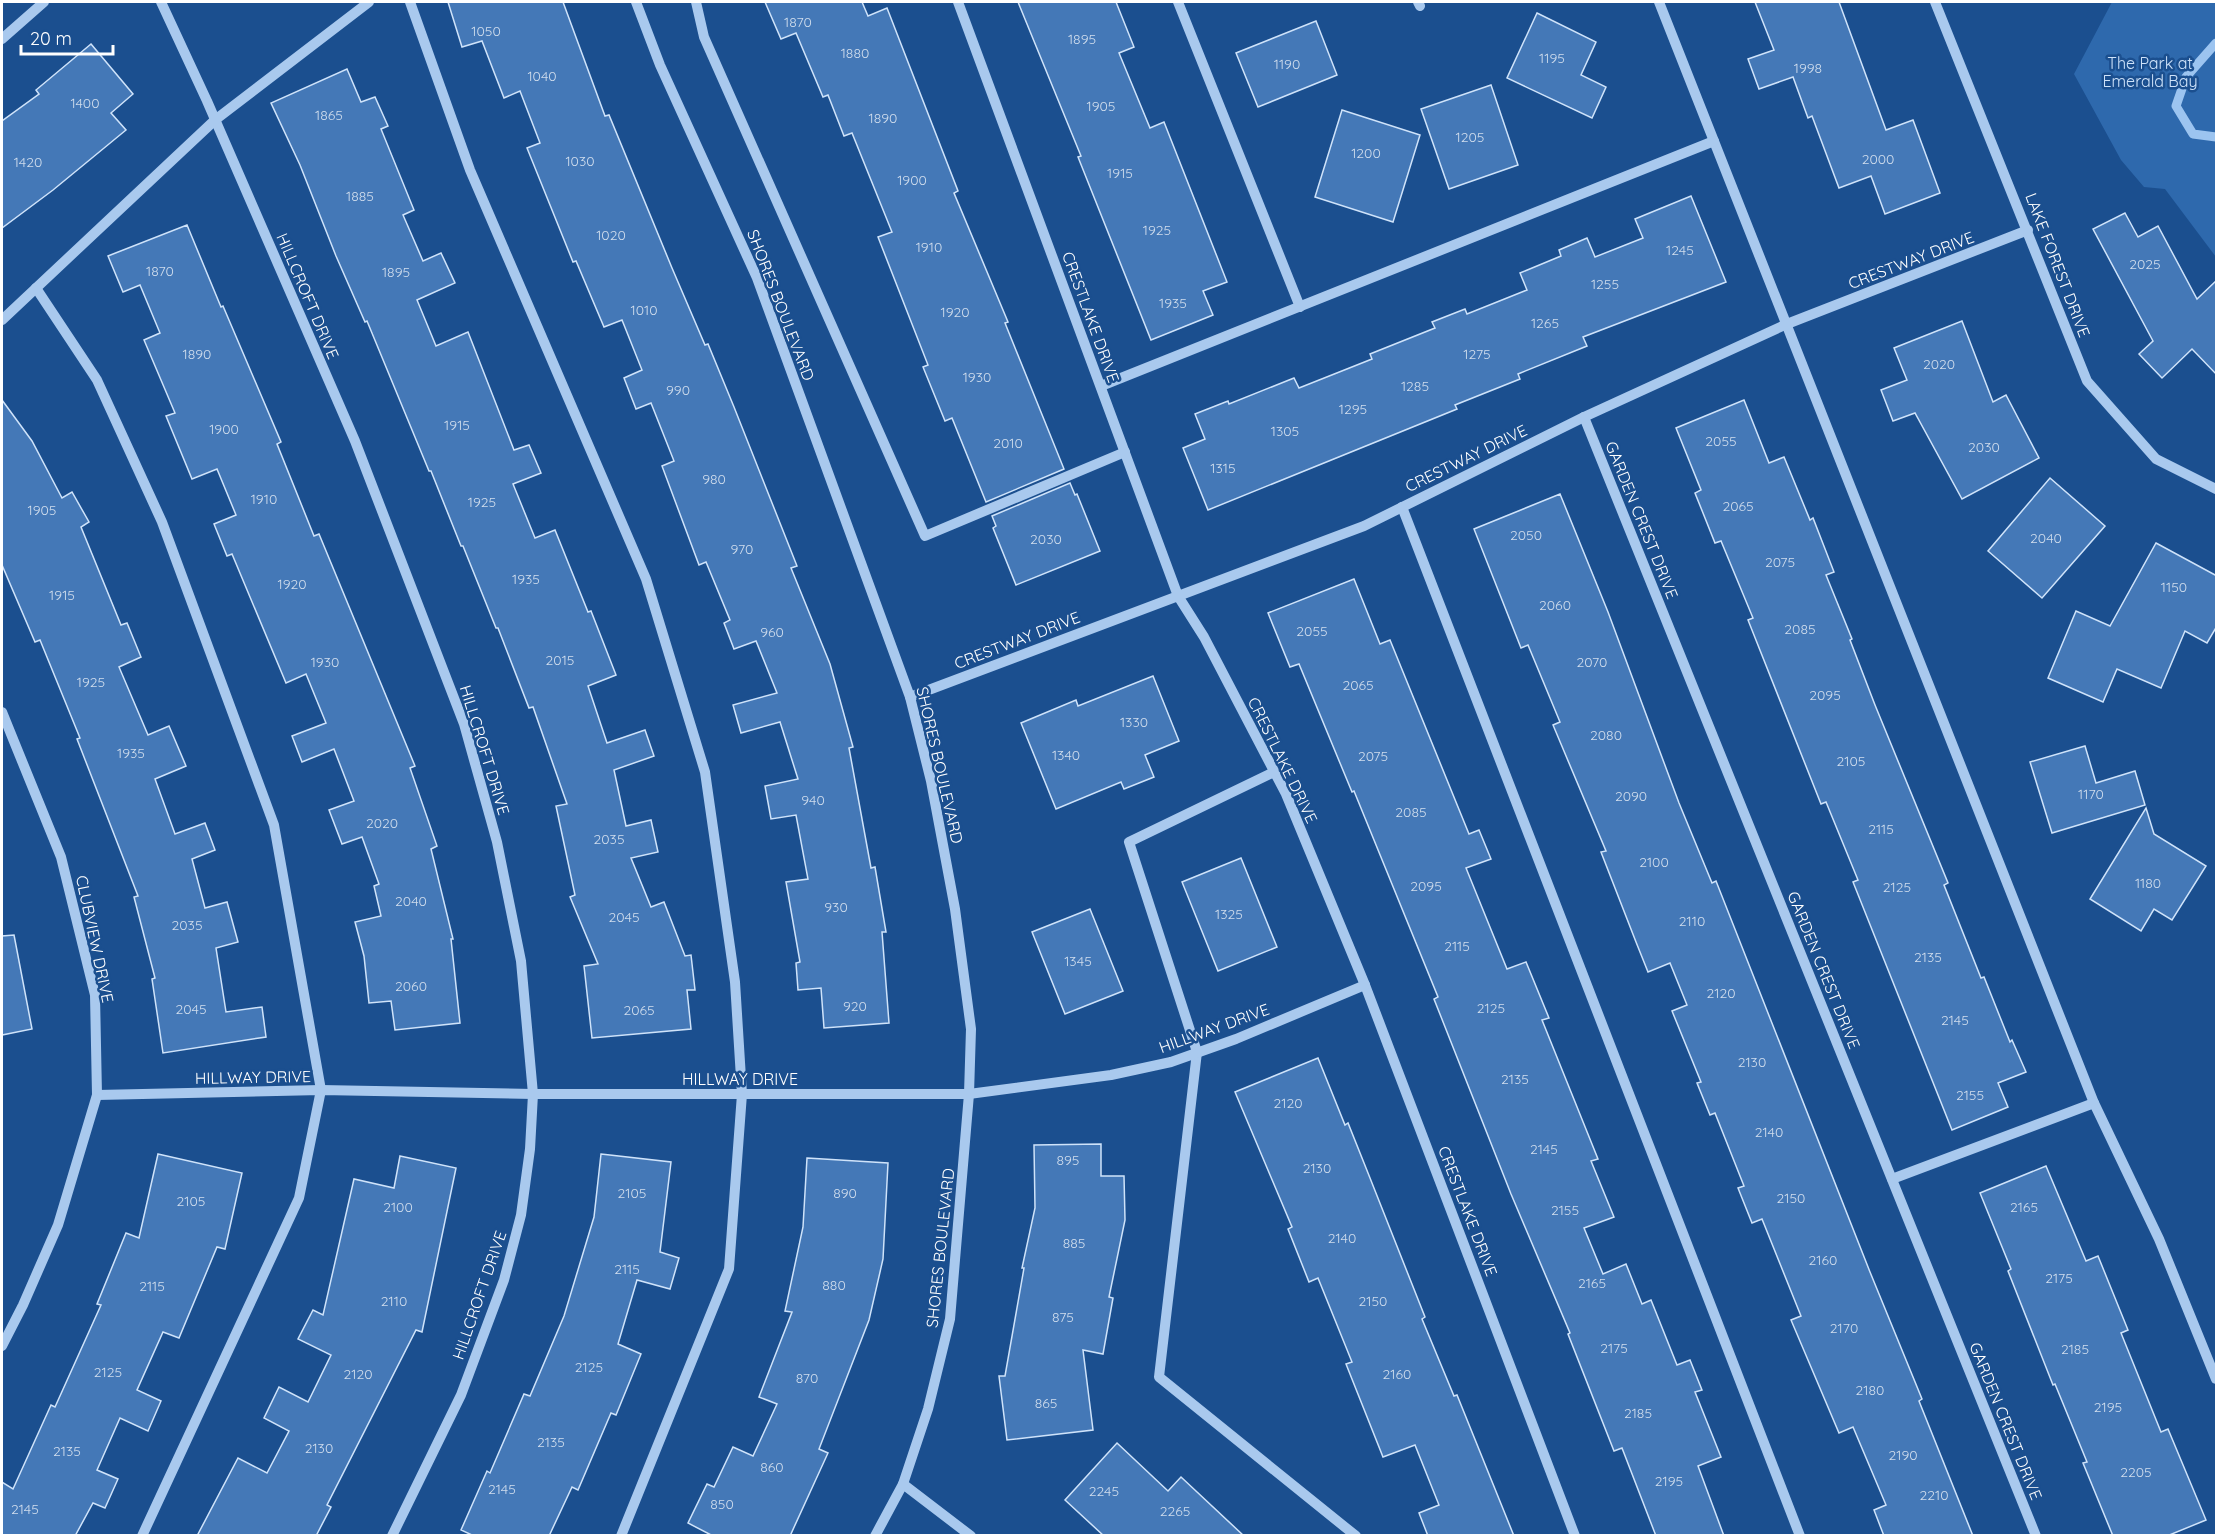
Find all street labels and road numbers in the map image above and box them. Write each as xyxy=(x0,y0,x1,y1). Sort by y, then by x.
street label: LAKE FOREST DRIVE xyxy=(2021,190,2095,340)
street label: SHORES BOULEVARD xyxy=(743,227,819,383)
street label: CRESTWAY DRIVE xyxy=(1845,227,1977,293)
street label: HILLCROFT DRIVE xyxy=(272,230,344,362)
street label: CRESTLAKE DRIVE xyxy=(1058,249,1124,385)
street label: CRESTWAY DRIVE xyxy=(1402,420,1530,496)
street label: GARDEN CREST DRIVE xyxy=(1601,438,1683,602)
street label: CRESTWAY DRIVE xyxy=(951,607,1083,673)
street label: HILLCROFT DRIVE xyxy=(456,683,514,817)
street label: SHORES BOULEVARD xyxy=(912,685,968,845)
street label: CRESTLAKE DRIVE xyxy=(1244,694,1322,826)
street label: CLUBVIEW DRIVE xyxy=(72,873,118,1005)
street label: GARDEN CREST DRIVE xyxy=(1783,888,1865,1052)
street label: HILLWAY DRIVE xyxy=(1156,999,1272,1057)
street label: HILLWAY DRIVE xyxy=(195,1066,311,1088)
street label: HILLWAY DRIVE xyxy=(682,1069,798,1089)
street label: CRESTLAKE DRIVE xyxy=(1434,1143,1502,1279)
street label: SHORES BOULEVARD xyxy=(922,1167,958,1329)
street label: HILLCROFT DRIVE xyxy=(448,1228,510,1362)
street label: GARDEN CREST DRIVE xyxy=(1965,1339,2047,1503)

